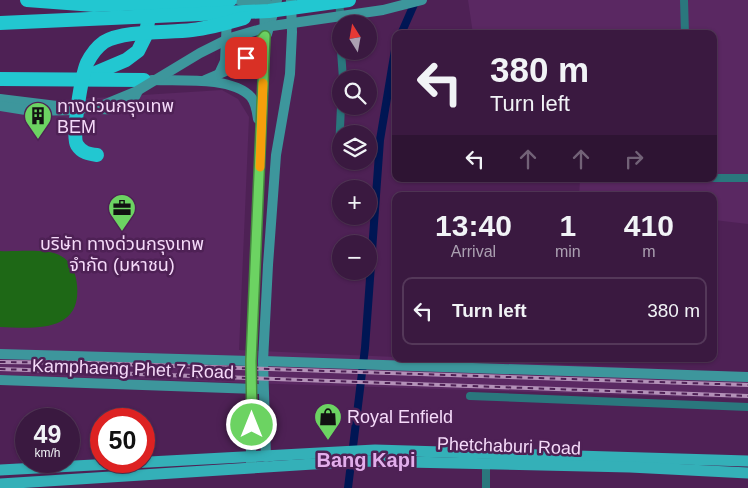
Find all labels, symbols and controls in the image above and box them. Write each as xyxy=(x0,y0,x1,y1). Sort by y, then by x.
north arrow xyxy=(332,15,378,60)
map controls xyxy=(332,15,377,280)
pin xyxy=(225,37,267,79)
icon: arrive xyxy=(232,44,260,72)
icon: left xyxy=(407,50,472,115)
text: 380 m xyxy=(490,50,589,89)
button: search xyxy=(332,70,377,115)
text: Turn left xyxy=(490,91,570,116)
place label: ทางด่วนกรุงเทพ BEM xyxy=(57,96,174,137)
building icon: ทางด่วนกรุงเทพ BEM xyxy=(23,101,53,140)
button: layers xyxy=(332,125,377,170)
icon: left xyxy=(461,145,489,173)
icon: ahead xyxy=(514,145,542,173)
icon: ahead xyxy=(567,145,595,173)
icon: right xyxy=(620,145,648,173)
button: + xyxy=(332,180,377,225)
office icon: บริษัท ทางด่วนกรุงเทพ จำกัด (มหาชน) xyxy=(107,193,137,232)
text: 13:40 xyxy=(435,209,512,242)
text: 1 xyxy=(559,209,576,242)
text: 410 xyxy=(624,209,674,242)
place label: บริษัท ทางด่วนกรุงเทพ จำกัด (มหาชน) xyxy=(40,234,204,275)
button: − xyxy=(332,235,377,280)
text: Arrival xyxy=(451,243,496,260)
text: min xyxy=(555,243,581,260)
text: m xyxy=(642,243,655,260)
icon: left xyxy=(409,297,437,325)
text: Turn left xyxy=(452,300,527,321)
text: 380 m xyxy=(647,300,700,321)
street label: Kamphaeng Phet 7 Road xyxy=(32,355,234,383)
position arrow xyxy=(225,398,277,450)
shop icon: Royal Enfield xyxy=(313,402,343,441)
place label: Royal Enfield xyxy=(347,407,453,427)
speed limit sign: 50 xyxy=(90,408,155,473)
text: 49 xyxy=(34,420,61,448)
street label: Phetchaburi Road xyxy=(437,433,581,459)
text: km/h xyxy=(34,446,61,460)
district label: Bang Kapi xyxy=(317,449,415,471)

